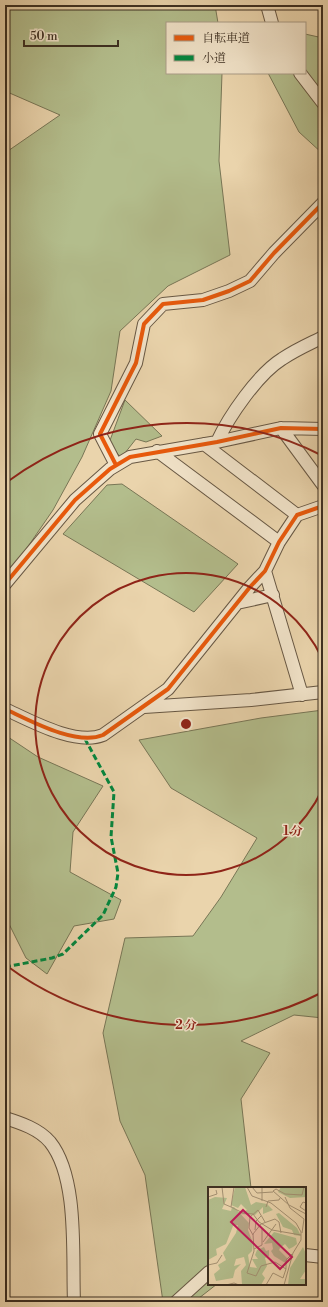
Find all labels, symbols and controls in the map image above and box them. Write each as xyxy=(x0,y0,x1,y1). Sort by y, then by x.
scale bar xyxy=(24,22,118,48)
legend xyxy=(166,22,306,74)
text: 50 m xyxy=(30,29,58,44)
text: 自転車道 xyxy=(202,31,250,46)
text: 小道 xyxy=(202,51,226,66)
centre of rings xyxy=(179,717,193,731)
text: 1 分 xyxy=(283,824,303,839)
text: 2 分 xyxy=(175,1018,197,1033)
inset map xyxy=(208,1187,306,1285)

